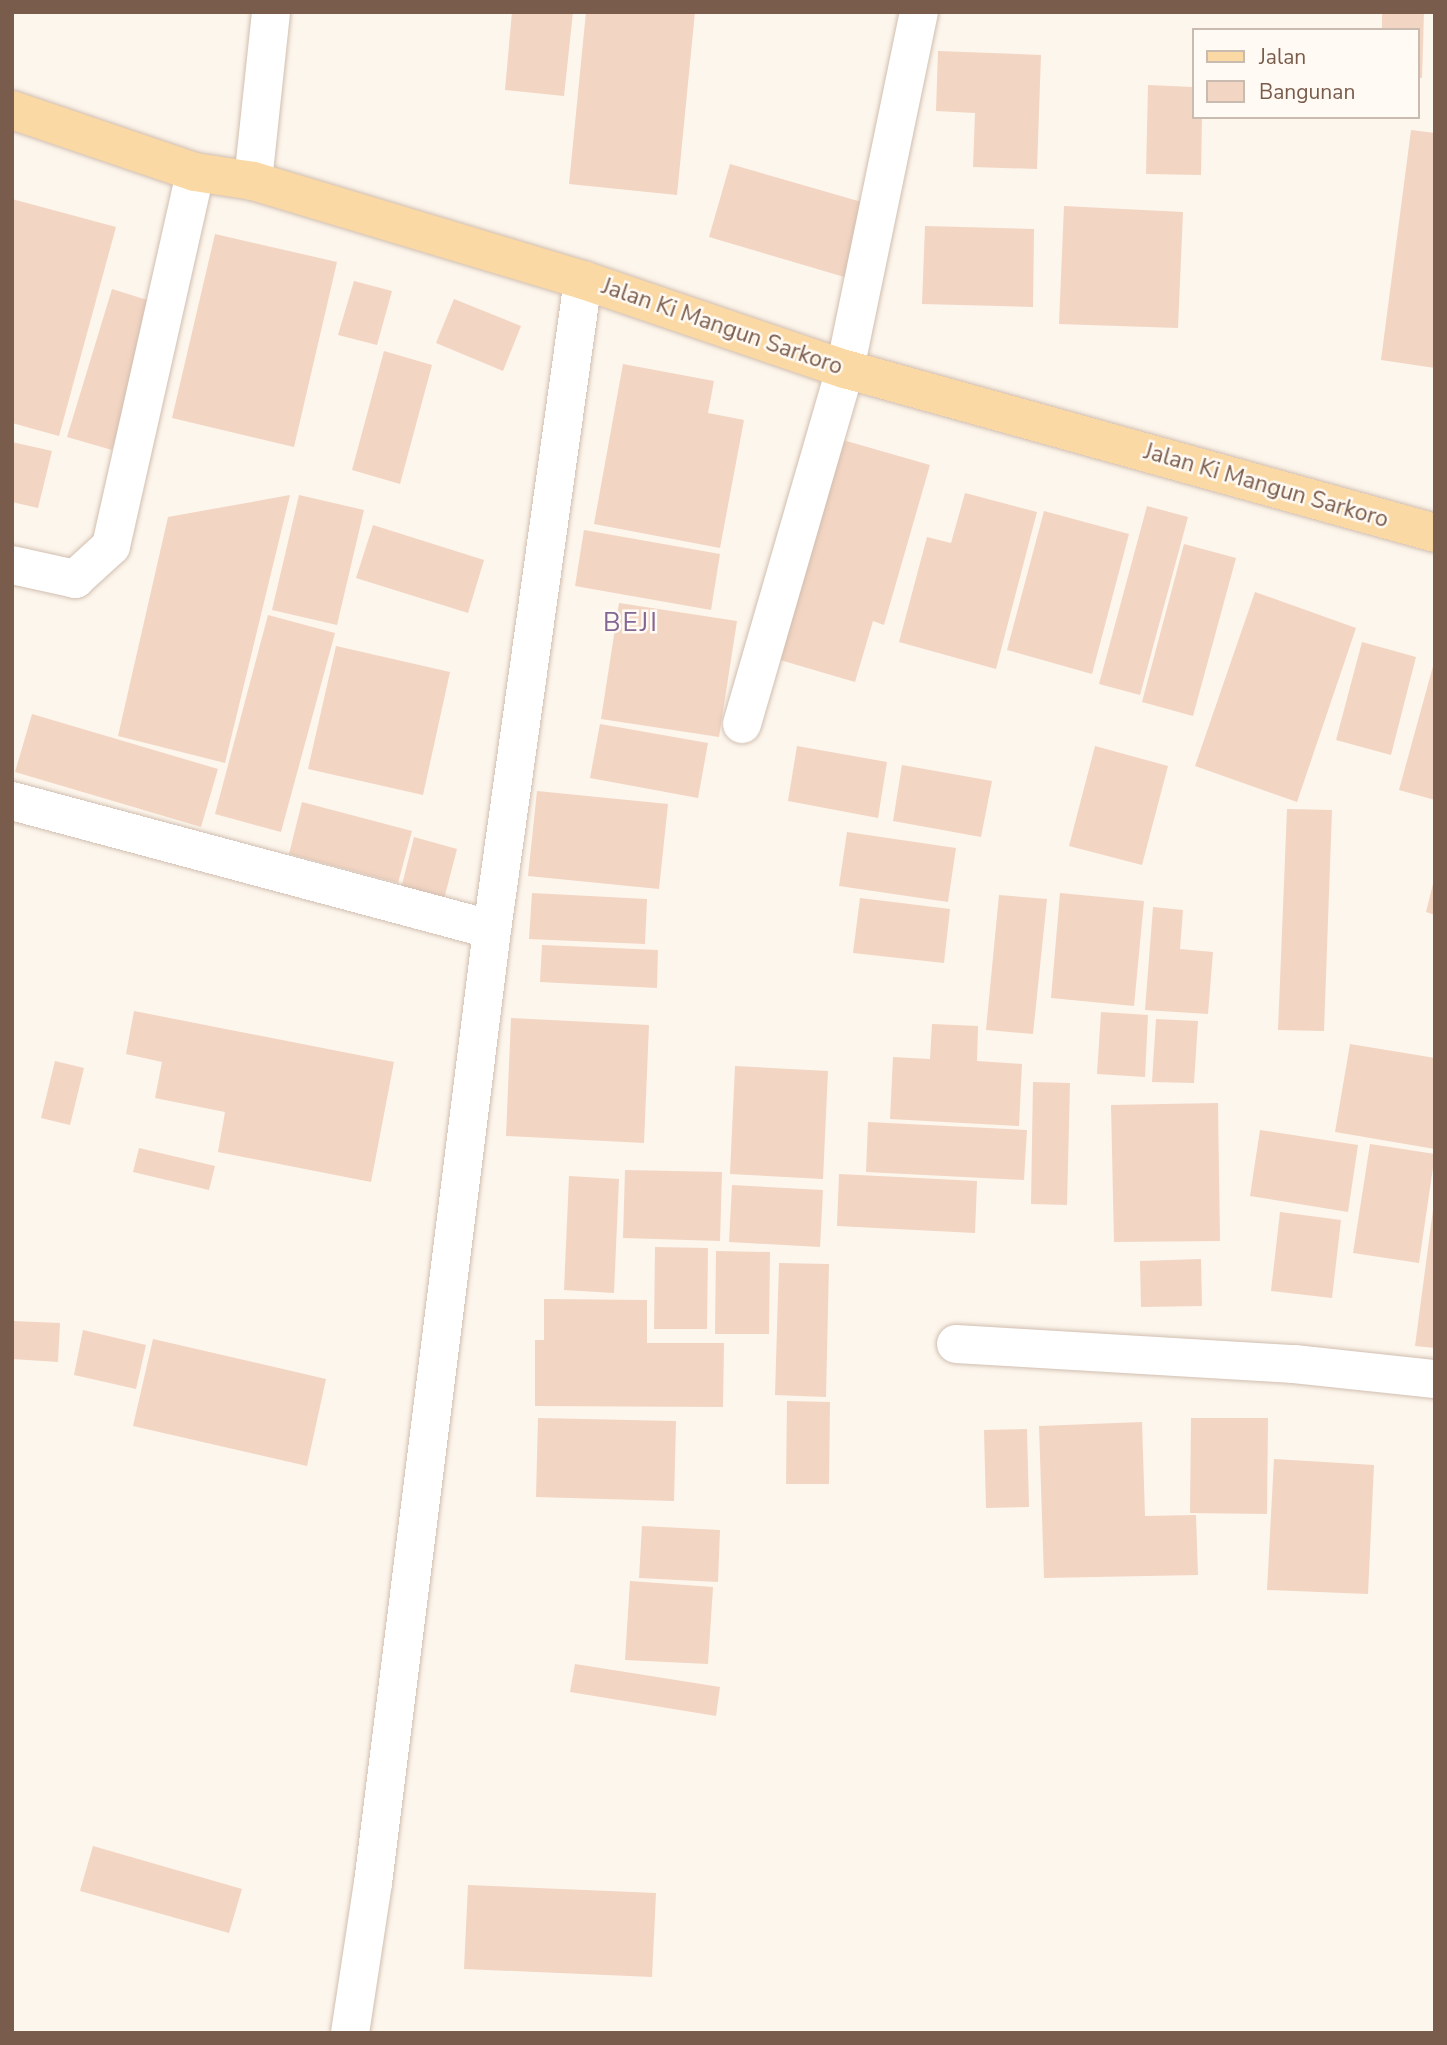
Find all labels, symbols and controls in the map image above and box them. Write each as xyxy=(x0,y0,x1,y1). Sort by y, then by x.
legend xyxy=(1192,28,1419,119)
text: Jalan xyxy=(1259,43,1306,71)
text: Bangunan xyxy=(1259,78,1355,106)
street label: Jalan Ki Mangun Sarkoro xyxy=(598,273,846,381)
street label: Jalan Ki Mangun Sarkoro xyxy=(1141,438,1391,534)
district label: BEJI xyxy=(604,607,658,639)

